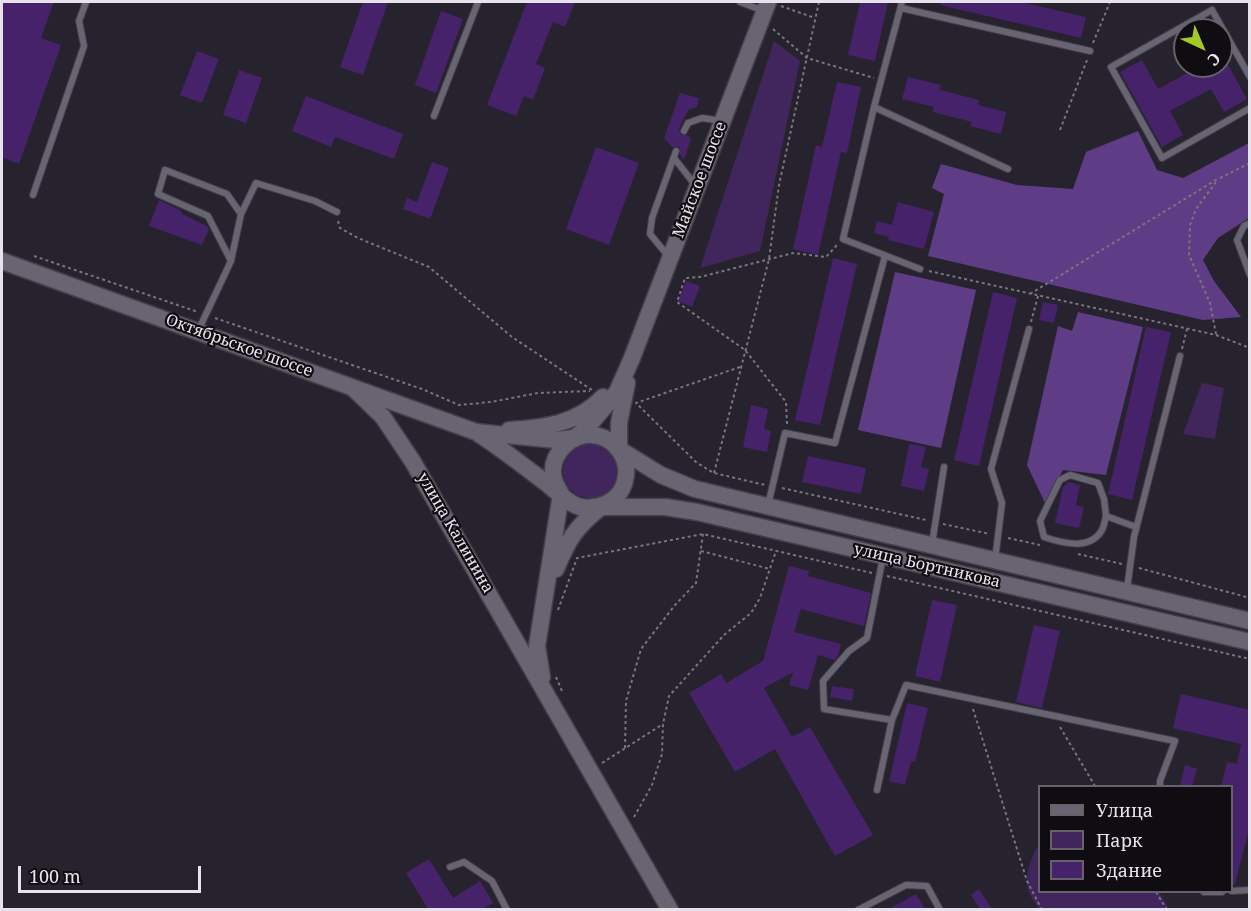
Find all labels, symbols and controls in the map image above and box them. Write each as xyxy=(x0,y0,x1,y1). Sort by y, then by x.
north arrow xyxy=(1173,18,1233,78)
text: С xyxy=(1203,48,1226,71)
street label: Майское шоссе xyxy=(669,119,731,241)
street label: Октябрьское шоссе xyxy=(163,310,315,382)
street label: улица Калинина xyxy=(413,469,497,597)
street label: улица Бортникова xyxy=(852,540,1002,592)
legend xyxy=(1038,785,1233,893)
text: Улица xyxy=(1096,798,1153,822)
text: Парк xyxy=(1096,828,1143,852)
scale bar xyxy=(21,854,204,892)
text: Здание xyxy=(1096,858,1162,882)
text: 100 m xyxy=(29,864,81,888)

